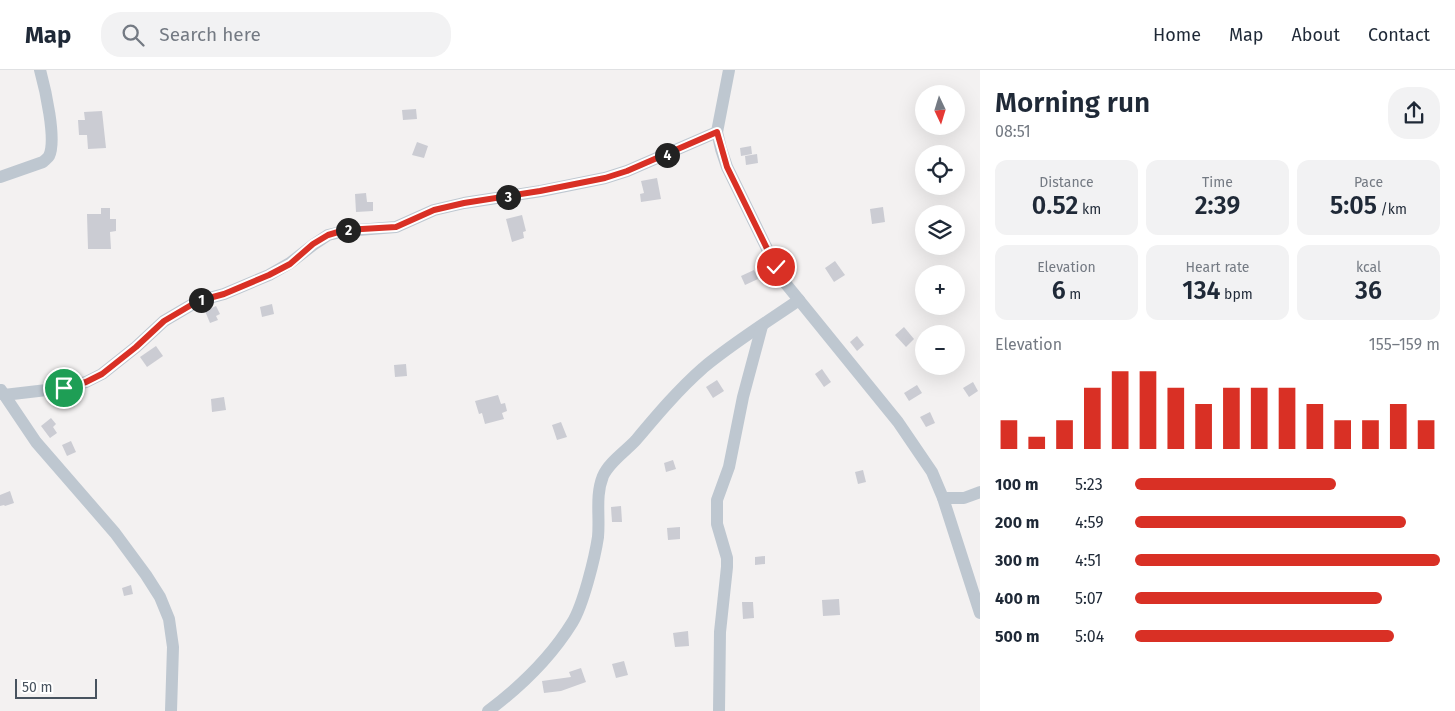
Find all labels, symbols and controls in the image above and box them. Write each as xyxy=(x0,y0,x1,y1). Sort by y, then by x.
search box xyxy=(101,12,451,57)
text: Map xyxy=(25,21,71,49)
icon: search xyxy=(119,21,147,49)
text: Search here xyxy=(159,23,261,46)
text: Home xyxy=(1153,24,1201,46)
text: Map xyxy=(1229,24,1263,46)
text: About xyxy=(1291,24,1340,46)
text: Contact xyxy=(1368,24,1430,46)
north arrow xyxy=(915,85,965,135)
map controls xyxy=(915,85,965,375)
text: Morning run xyxy=(995,86,1150,119)
button: share xyxy=(1388,87,1440,139)
text: 08:51 xyxy=(995,122,1031,141)
pin: 4 xyxy=(654,142,680,168)
button: locate xyxy=(915,145,965,195)
text: 4 xyxy=(664,147,671,164)
text: Distance xyxy=(1039,174,1094,191)
text: Time xyxy=(1202,174,1233,191)
text: Pace xyxy=(1354,174,1383,191)
pin: 3 xyxy=(496,184,520,210)
text: 3 xyxy=(505,189,512,206)
text: 0.52 xyxy=(1032,191,1078,221)
text: 2:39 xyxy=(1195,191,1240,221)
text: 5:05 xyxy=(1330,191,1377,221)
text: km xyxy=(1078,201,1101,218)
text: /km xyxy=(1377,201,1407,218)
button: layers xyxy=(915,205,965,255)
pin: 2 xyxy=(336,218,360,242)
text: 2 xyxy=(345,222,352,239)
pin xyxy=(755,246,797,288)
icon: check xyxy=(762,253,790,281)
text: Elevation xyxy=(1037,259,1096,276)
text: Heart rate xyxy=(1186,259,1249,276)
text: kcal xyxy=(1356,259,1381,276)
button: + xyxy=(915,265,965,315)
text: 6 xyxy=(1052,276,1066,306)
text: 134 xyxy=(1182,276,1220,306)
text: 36 xyxy=(1355,276,1382,306)
text: m xyxy=(1066,286,1081,303)
text: bpm xyxy=(1220,286,1253,303)
pin: 1 xyxy=(188,288,214,312)
text: 1 xyxy=(198,292,205,309)
button: − xyxy=(915,325,965,375)
text: Elevation xyxy=(995,335,1062,354)
text: 155–159 m xyxy=(1369,335,1440,354)
pin xyxy=(43,367,85,409)
icon: arrive xyxy=(50,374,78,402)
text: 100 m xyxy=(995,475,1038,494)
text: 5:23 xyxy=(1075,475,1103,494)
text: 200 m xyxy=(995,513,1039,532)
text: 4:59 xyxy=(1075,513,1104,532)
text: 300 m xyxy=(995,551,1039,570)
text: 4:51 xyxy=(1075,551,1102,570)
text: 400 m xyxy=(995,589,1040,608)
text: 5:07 xyxy=(1075,589,1103,608)
text: 500 m xyxy=(995,627,1040,646)
text: 5:04 xyxy=(1075,627,1104,646)
scale bar xyxy=(15,676,98,699)
text: 50 m xyxy=(22,679,53,696)

